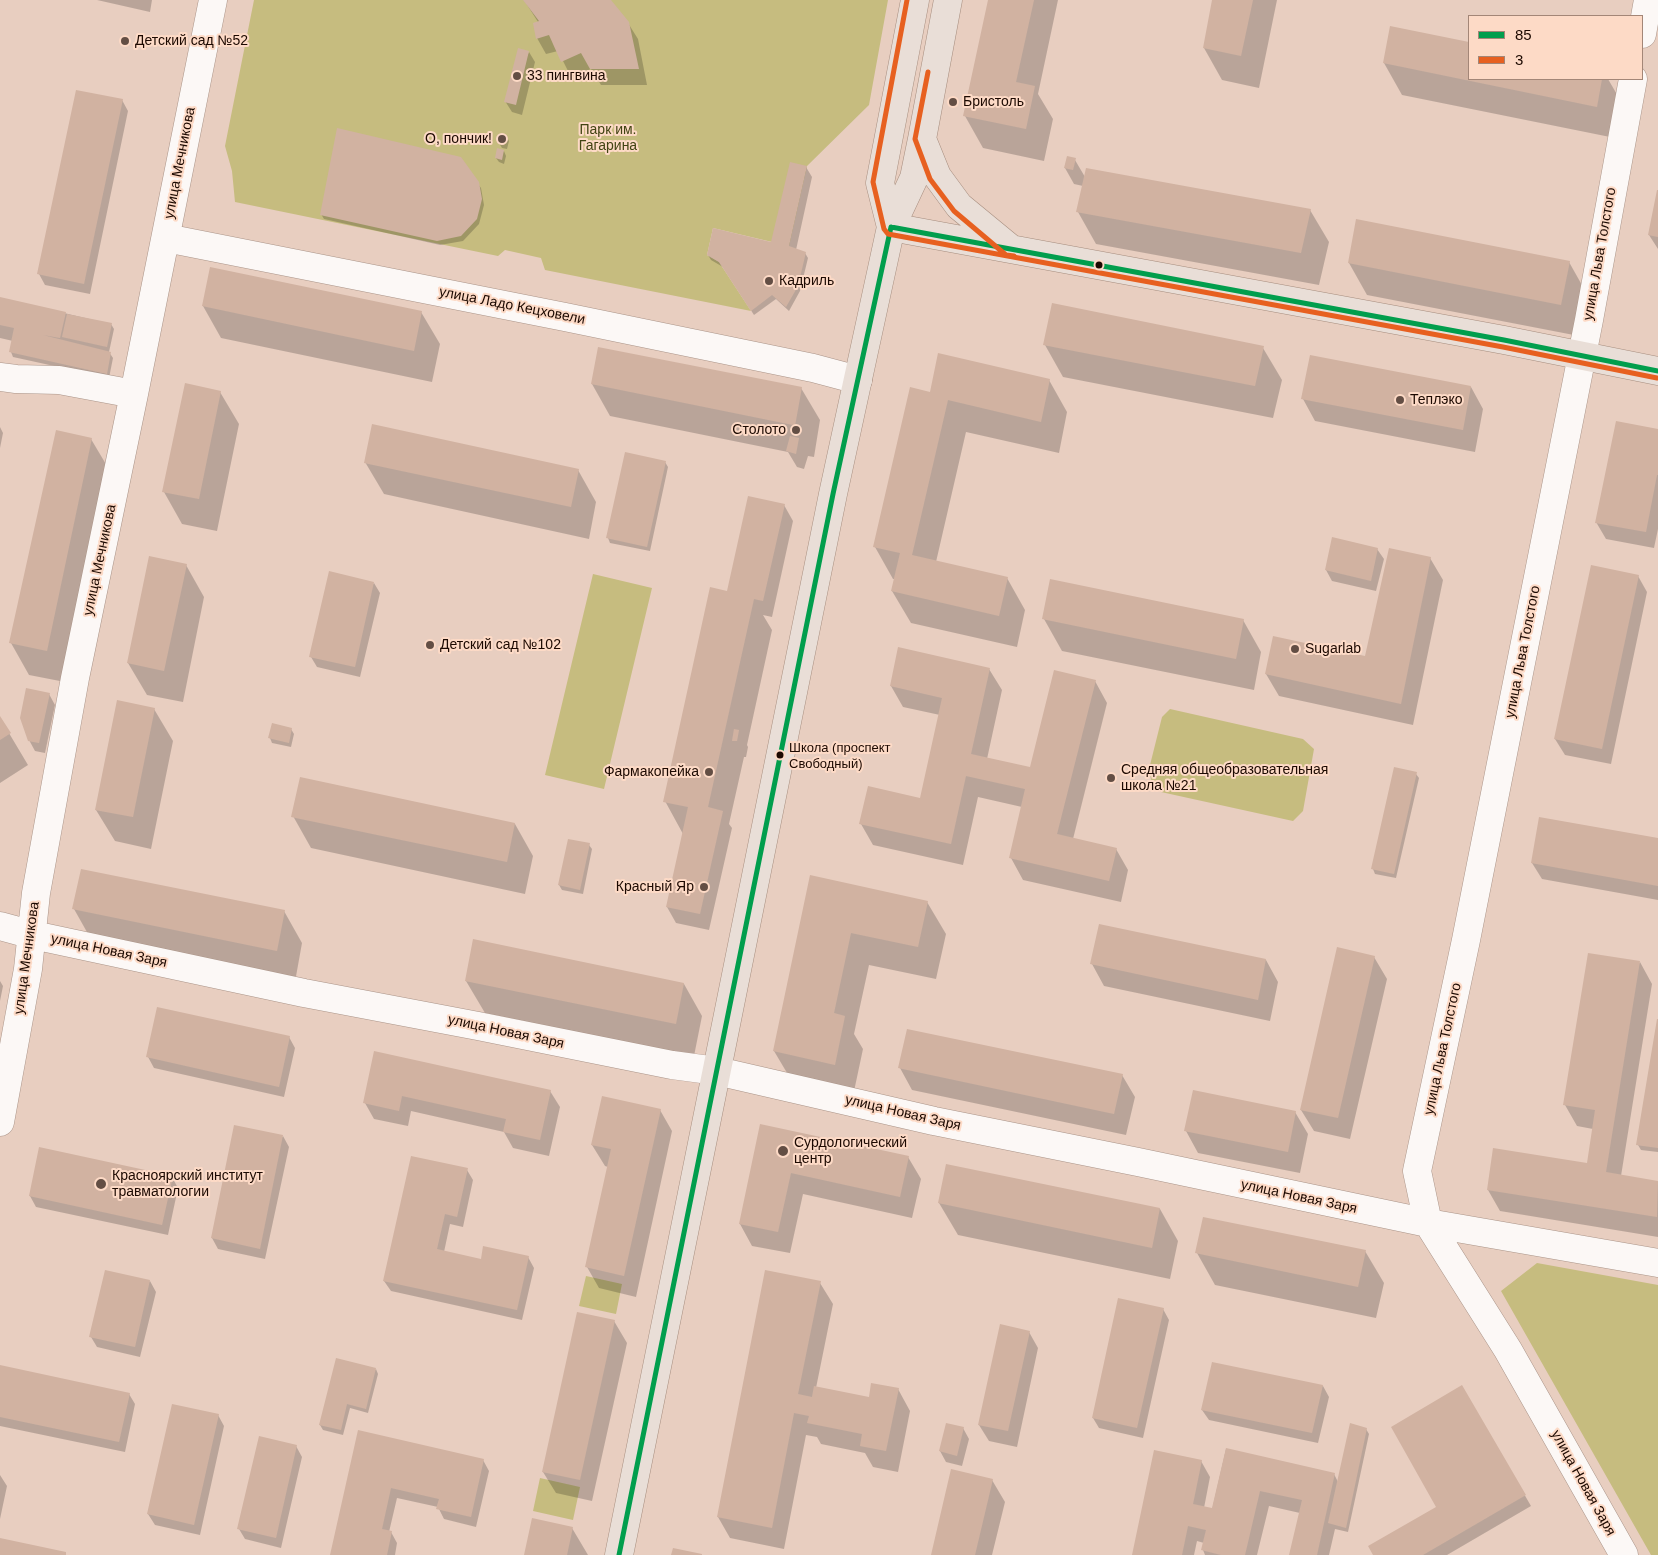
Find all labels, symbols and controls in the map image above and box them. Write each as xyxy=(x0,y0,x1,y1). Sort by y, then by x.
legend xyxy=(1468,15,1643,80)
text: 85 xyxy=(1515,26,1532,43)
place label: Детский сад №52 xyxy=(135,33,248,49)
marker: Детский сад №52 xyxy=(119,35,131,47)
text: 3 xyxy=(1515,51,1523,68)
place label: 33 пингвина xyxy=(527,68,605,84)
marker: 33 пингвина xyxy=(511,70,523,82)
place label: Бристоль xyxy=(963,94,1024,110)
marker: Бристоль xyxy=(947,96,959,108)
street label: улица Мечникова xyxy=(161,106,199,220)
park label: Парк им. Гагарина xyxy=(579,122,637,154)
place label: О, пончик! xyxy=(425,131,492,147)
marker: О, пончик! xyxy=(496,133,508,145)
street label: улица Льва Толстого xyxy=(1580,186,1620,322)
unlabelled marker xyxy=(1094,260,1104,270)
place label: Кадриль xyxy=(779,273,834,289)
marker: Кадриль xyxy=(763,275,775,287)
street label: улица Ладо Кецховели xyxy=(438,284,586,328)
place label: Теплэко xyxy=(1410,392,1463,408)
marker: Теплэко xyxy=(1394,394,1406,406)
place label: Столото xyxy=(732,422,786,438)
marker: Столото xyxy=(790,424,802,436)
street label: улица Мечникова xyxy=(80,503,120,617)
street label: улица Льва Толстого xyxy=(1502,584,1544,720)
place label: Детский сад №102 xyxy=(440,637,561,653)
marker: Детский сад №102 xyxy=(424,639,436,651)
place label: Sugarlab xyxy=(1305,641,1361,657)
marker: Sugarlab xyxy=(1289,643,1301,655)
place label: Школа (проспект Свободный) xyxy=(789,740,891,771)
marker: Школа (проспект Свободный) xyxy=(775,750,785,760)
place label: Средняя общеобразовательная школа №21 xyxy=(1121,762,1328,794)
place label: Фармакопейка xyxy=(604,764,699,780)
marker: Фармакопейка xyxy=(703,766,715,778)
marker: Средняя общеобразовательная школа №21 xyxy=(1105,772,1117,784)
place label: Красный Яр xyxy=(616,879,694,895)
marker: Красный Яр xyxy=(698,881,710,893)
street label: улица Мечникова xyxy=(11,901,43,1015)
street label: улица Новая Заря xyxy=(49,930,169,972)
street label: улица Льва Толстого xyxy=(1421,981,1465,1117)
street label: улица Новая Заря xyxy=(446,1011,566,1053)
street label: улица Новая Заря xyxy=(843,1092,963,1134)
place label: Сурдологический центр xyxy=(794,1135,907,1168)
marker: Сурдологический центр xyxy=(776,1144,790,1158)
place label: Красноярский институт травматологии xyxy=(112,1168,263,1200)
street label: улица Новая Заря xyxy=(1239,1176,1359,1218)
marker: Красноярский институт травматологии xyxy=(94,1177,108,1191)
street label: улица Новая Заря xyxy=(1547,1427,1619,1539)

